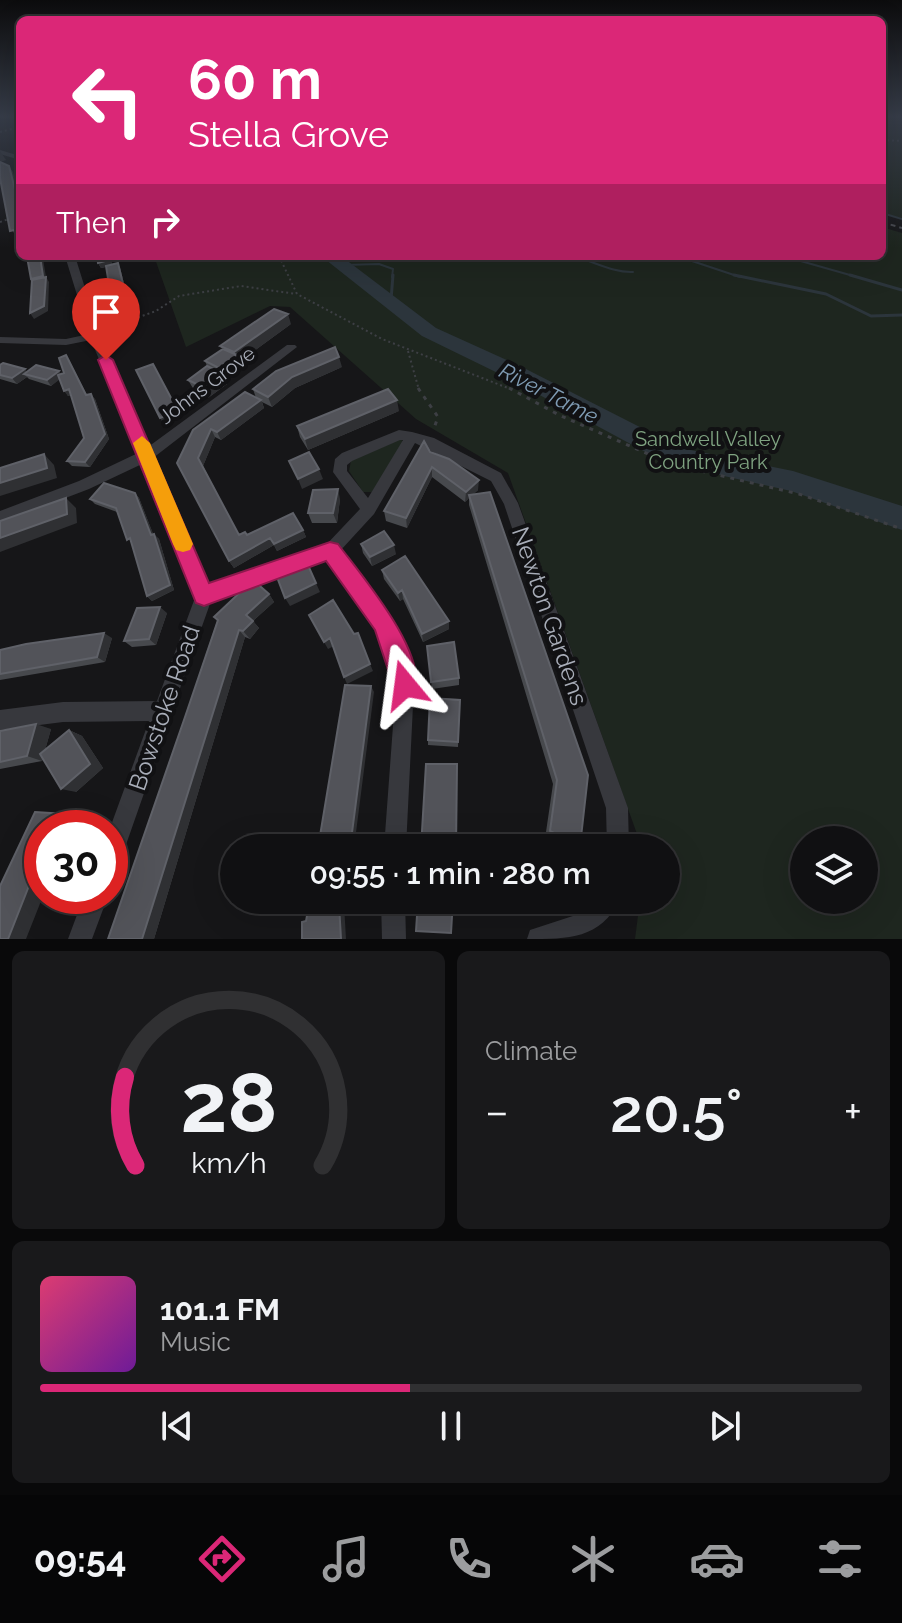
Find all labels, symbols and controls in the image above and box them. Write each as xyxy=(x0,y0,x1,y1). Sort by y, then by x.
text: 60 m xyxy=(188,46,322,112)
icon: left xyxy=(56,48,160,152)
text: Stella Grove xyxy=(188,113,389,155)
icon: right xyxy=(143,200,187,244)
text: Then xyxy=(56,205,127,240)
pin xyxy=(72,278,140,360)
icon: arrive xyxy=(84,290,128,334)
street label: Johns Grove xyxy=(154,341,260,429)
water label: River Tame xyxy=(495,357,603,429)
park label: Sandwell Valley Country Park xyxy=(635,427,781,474)
street label: Newton Gardens xyxy=(506,523,594,709)
street label: Bowstoke Road xyxy=(122,622,206,794)
position arrow xyxy=(363,643,447,727)
speed limit sign: 30 xyxy=(24,810,128,914)
map controls xyxy=(790,826,878,914)
button: layers xyxy=(790,826,878,914)
text: 09:55 · 1 min · 280 m xyxy=(310,856,590,891)
text: Climate xyxy=(485,1036,577,1066)
text: 28 xyxy=(180,1054,277,1151)
text: 20.5° xyxy=(610,1076,742,1146)
text: − xyxy=(485,1086,509,1137)
text: + xyxy=(844,1086,862,1137)
text: km/h xyxy=(191,1146,266,1180)
text: 101.1 FM xyxy=(160,1292,280,1327)
text: Music xyxy=(160,1327,231,1357)
icon: previous xyxy=(155,1404,199,1448)
icon: pause xyxy=(429,1404,473,1448)
icon: next xyxy=(703,1404,747,1448)
icon: directions xyxy=(194,1531,250,1587)
icon: music xyxy=(318,1531,374,1587)
icon: phone xyxy=(441,1531,497,1587)
icon: climate xyxy=(565,1531,621,1587)
icon: car xyxy=(689,1531,745,1587)
icon: filters xyxy=(812,1531,868,1587)
text: 09:54 xyxy=(34,1538,127,1580)

